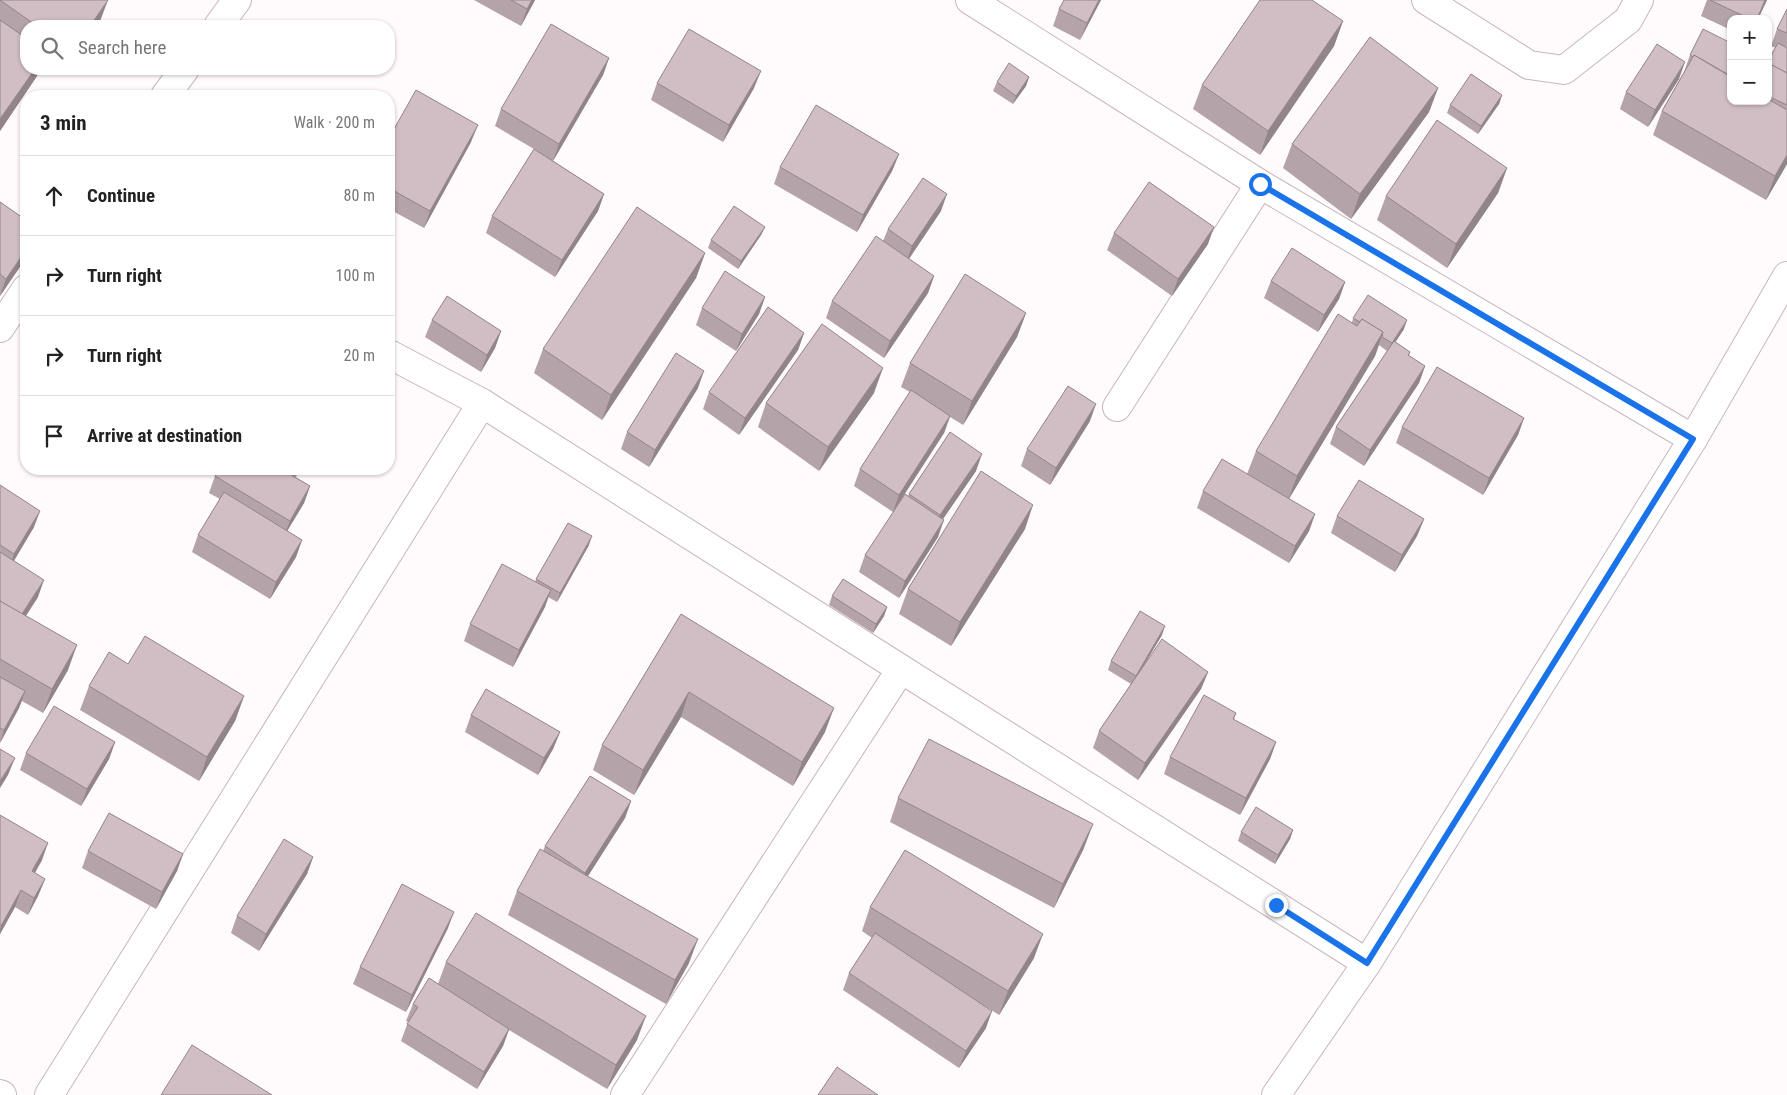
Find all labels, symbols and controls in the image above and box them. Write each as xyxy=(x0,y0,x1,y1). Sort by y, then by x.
map controls xyxy=(1727,15,1772,105)
button: + xyxy=(1727,15,1772,60)
search box xyxy=(20,20,395,75)
icon: search xyxy=(38,34,66,62)
text: Search here xyxy=(78,36,166,59)
button: − xyxy=(1727,60,1772,105)
text: 3 min xyxy=(40,111,87,135)
text: Walk · 200 m xyxy=(294,113,375,132)
route start xyxy=(1249,173,1272,196)
icon: ahead xyxy=(40,182,68,210)
text: Continue xyxy=(87,184,155,207)
text: 80 m xyxy=(343,186,375,205)
icon: right xyxy=(40,262,68,290)
text: Turn right xyxy=(87,264,162,287)
text: 100 m xyxy=(336,266,375,285)
icon: right xyxy=(40,342,68,370)
text: Turn right xyxy=(87,344,162,367)
text: 20 m xyxy=(343,346,375,365)
icon: arrive xyxy=(40,422,68,450)
text: Arrive at destination xyxy=(87,424,242,447)
route end xyxy=(1265,894,1288,917)

